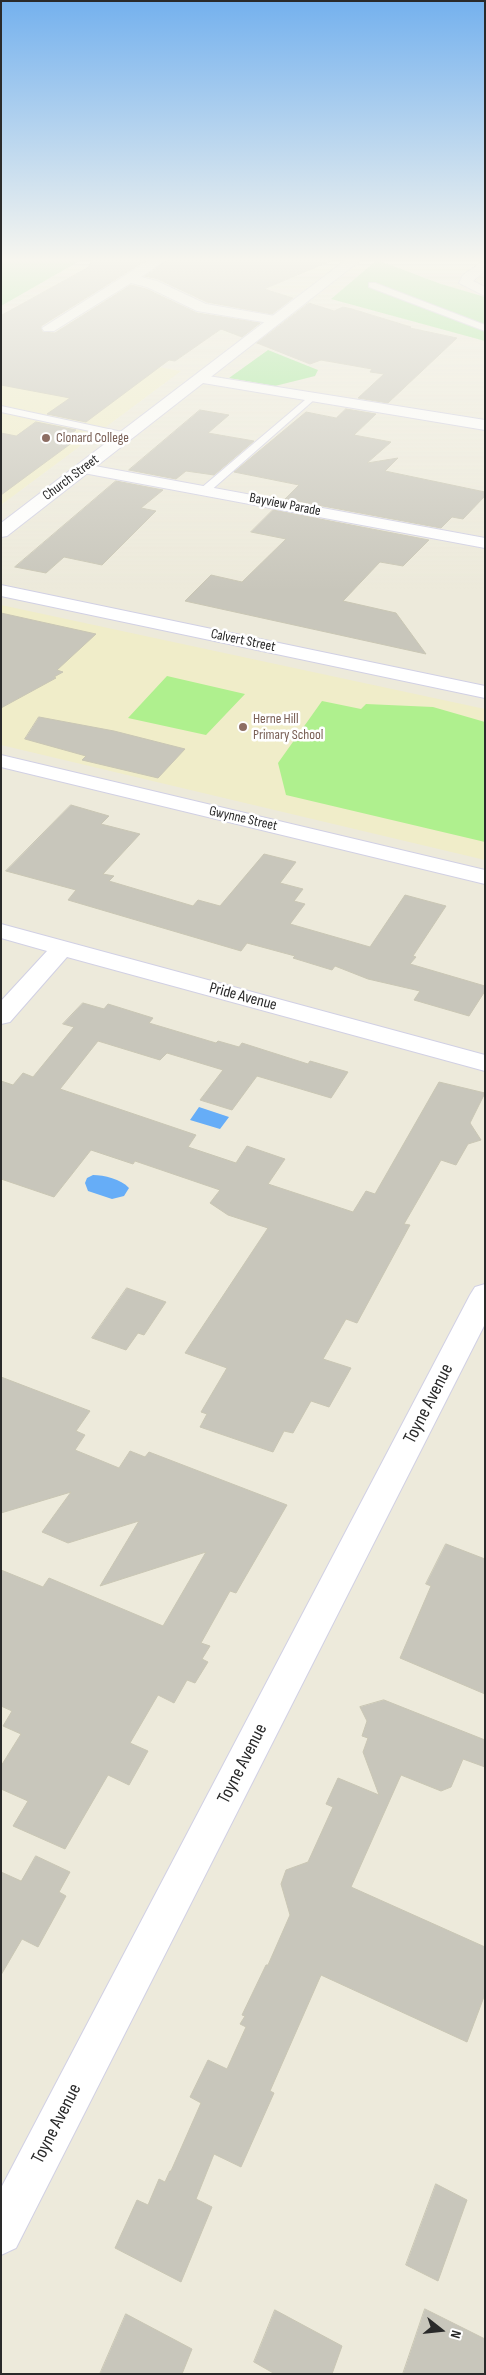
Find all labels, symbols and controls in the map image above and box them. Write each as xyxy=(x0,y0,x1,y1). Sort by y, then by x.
place label: Clonard College xyxy=(56,430,129,446)
marker: Clonard College xyxy=(40,432,52,444)
street label: Church Street xyxy=(40,451,102,505)
street label: Bayview Parade xyxy=(248,490,322,520)
street label: Calvert Street xyxy=(209,626,277,656)
place label: Herne Hill Primary School xyxy=(253,711,323,744)
marker: Herne Hill Primary School xyxy=(237,721,249,733)
street label: Gwynne Street xyxy=(207,803,279,835)
street label: Pride Avenue xyxy=(207,979,279,1015)
street label: Toyne Avenue xyxy=(399,1360,459,1448)
street label: Toyne Avenue xyxy=(213,1720,273,1808)
street label: Toyne Avenue xyxy=(27,2080,87,2168)
north arrow xyxy=(416,2305,466,2355)
text: N xyxy=(447,2328,465,2340)

